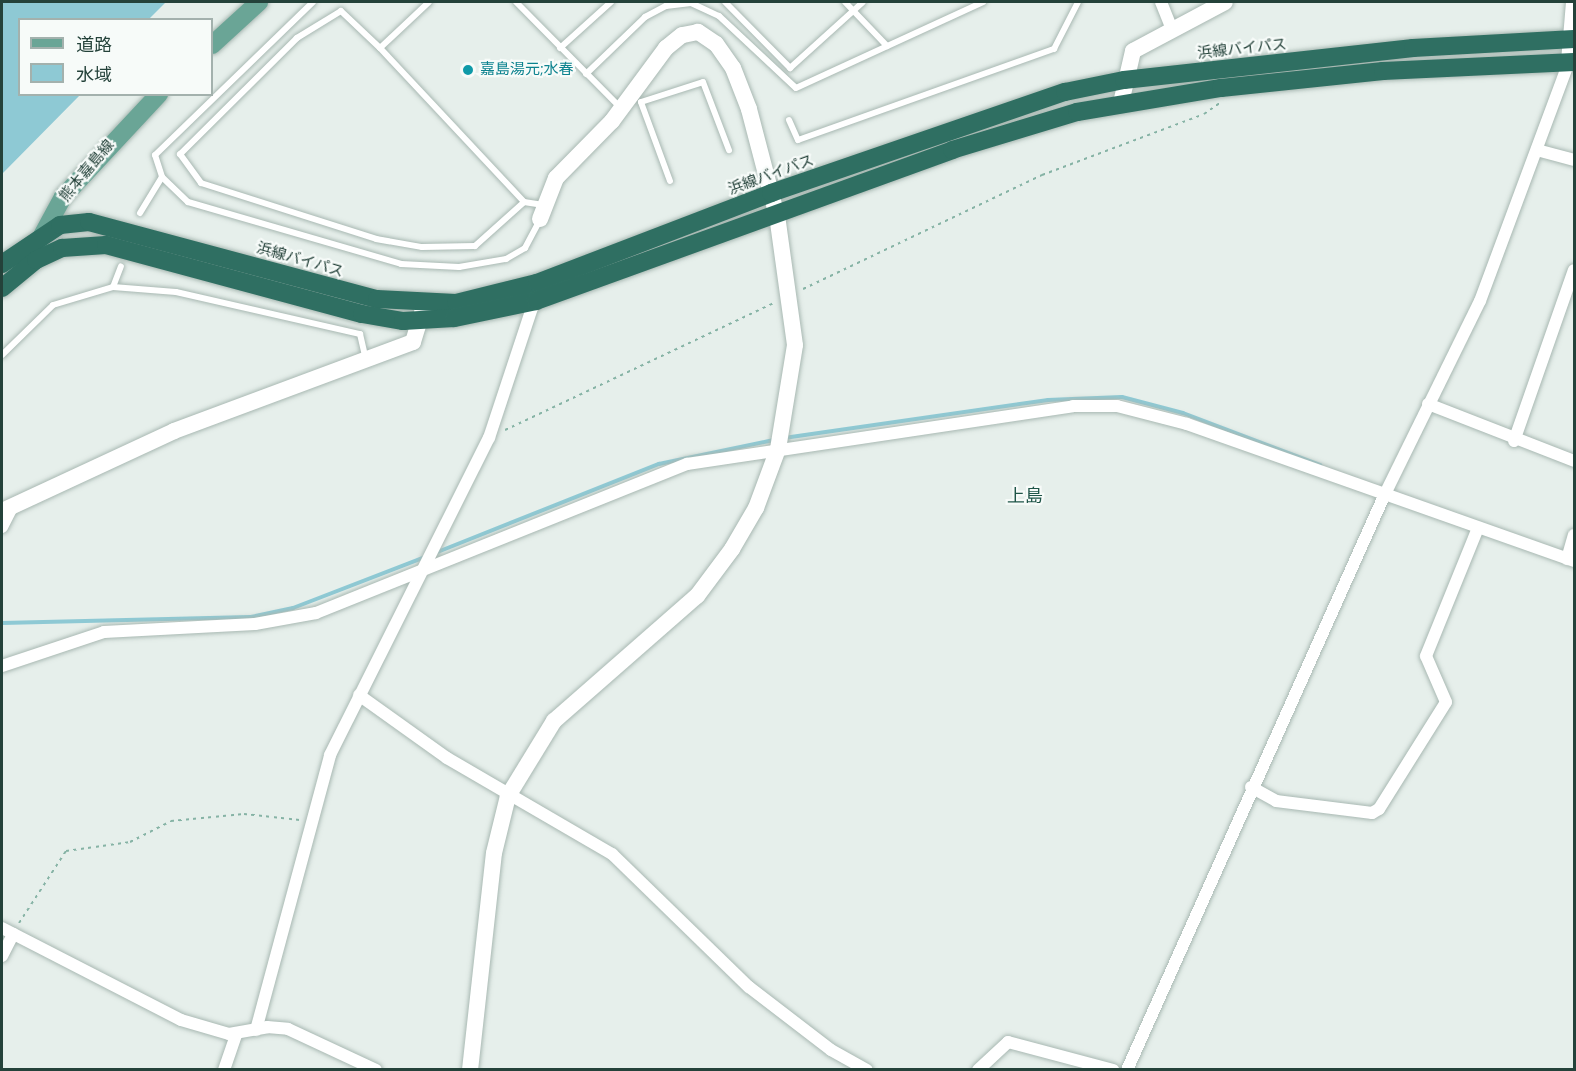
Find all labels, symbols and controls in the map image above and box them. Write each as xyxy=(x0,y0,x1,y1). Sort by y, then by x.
legend xyxy=(18,18,213,96)
text: 道路 xyxy=(76,33,112,57)
street label: 浜線バイパス xyxy=(1196,35,1288,63)
place label: 嘉島湯元;水春 xyxy=(480,61,573,79)
text: 水域 xyxy=(76,63,112,87)
marker: 嘉島湯元;水春 xyxy=(461,63,475,77)
street label: 熊本嘉島線 xyxy=(56,136,118,206)
street label: 浜線バイパス xyxy=(726,151,816,199)
street label: 浜線バイパス xyxy=(254,239,346,281)
district label: 上島 xyxy=(1007,485,1043,507)

